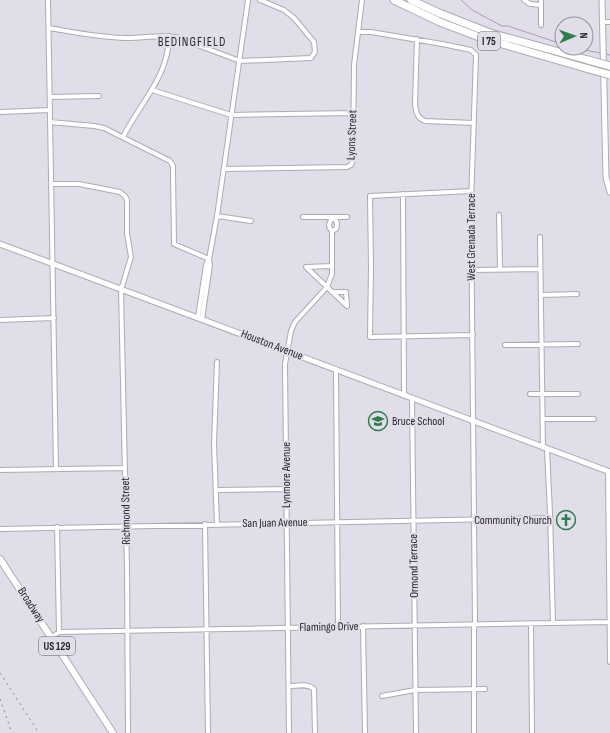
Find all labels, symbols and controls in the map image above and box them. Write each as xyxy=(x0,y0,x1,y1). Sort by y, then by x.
north arrow xyxy=(554,16,594,56)
road number: I 75 xyxy=(478,32,500,50)
text: N xyxy=(577,33,590,39)
district label: BEDINGFIELD xyxy=(158,34,226,50)
street label: Lyons Street xyxy=(344,109,360,160)
street label: West Grenada Terrace xyxy=(464,193,479,281)
street label: Houston Avenue xyxy=(239,326,305,364)
school or university icon: Bruce School xyxy=(367,410,389,432)
place label: Bruce School xyxy=(392,414,445,429)
street label: Lynmore Avenue xyxy=(279,442,294,508)
street label: Richmond Street xyxy=(118,477,134,545)
church icon: Community Church xyxy=(555,509,577,531)
place label: Community Church xyxy=(474,513,552,528)
street label: San Juan Avenue xyxy=(242,515,308,531)
street label: Ormond Terrace xyxy=(406,534,422,598)
street label: Broadway xyxy=(14,585,48,626)
street label: Flamingo Drive xyxy=(299,619,359,635)
road number: US 129 xyxy=(39,637,75,655)

